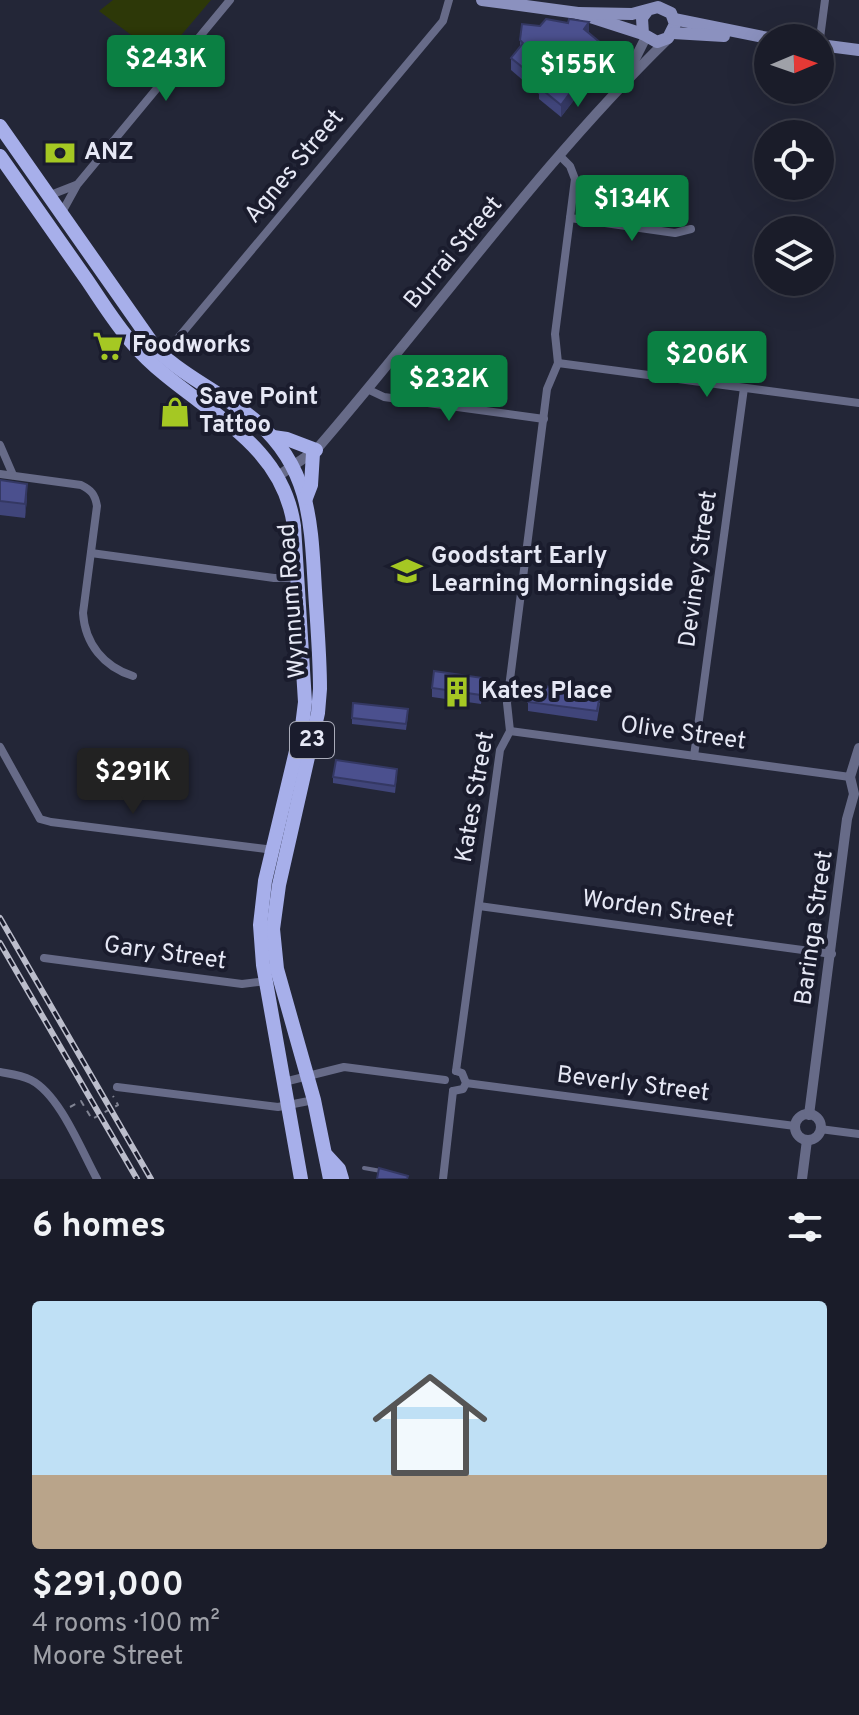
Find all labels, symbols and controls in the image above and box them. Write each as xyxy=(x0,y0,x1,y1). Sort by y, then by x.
north arrow xyxy=(754,24,834,104)
map controls xyxy=(754,24,834,296)
pin: $243K xyxy=(110,35,222,103)
pin: $155K xyxy=(522,41,634,109)
text: $243K xyxy=(125,44,207,77)
text: $155K xyxy=(540,50,616,83)
street label: Agnes Street xyxy=(239,104,351,230)
button: locate xyxy=(754,120,834,200)
bank icon: ANZ xyxy=(43,136,77,170)
place label: ANZ xyxy=(84,138,134,168)
pin: $134K xyxy=(576,175,688,243)
text: $134K xyxy=(594,184,670,217)
street label: Burrai Street xyxy=(398,191,510,315)
button: layers xyxy=(754,216,834,296)
supermarket icon: Foodworks xyxy=(91,329,125,363)
place label: Foodworks xyxy=(132,331,251,361)
pin: $206K xyxy=(651,331,763,399)
text: $206K xyxy=(665,340,749,373)
pin: $232K xyxy=(393,355,505,423)
text: $232K xyxy=(409,364,489,397)
place label: Save Point Tattoo xyxy=(199,383,318,441)
shop icon: Save Point Tattoo xyxy=(158,395,192,429)
street label: Deviney Street xyxy=(673,489,725,649)
street label: Wynnum Road xyxy=(273,522,313,680)
place label: Goodstart Early Learning Morningside xyxy=(431,542,674,600)
school or university icon: Goodstart Early Learning Morningside xyxy=(390,554,424,588)
building icon: Kates Place xyxy=(440,675,474,709)
place label: Kates Place xyxy=(481,677,613,707)
street label: Olive Street xyxy=(618,710,748,758)
road number: 23 xyxy=(290,722,334,758)
street label: Kates Street xyxy=(450,729,502,865)
pin: $291K xyxy=(77,748,189,816)
text: $291K xyxy=(95,757,171,790)
street label: Baringa Street xyxy=(789,849,841,1007)
street label: Worden Street xyxy=(580,884,736,936)
street label: Gary Street xyxy=(102,931,228,977)
street label: Beverly Street xyxy=(555,1061,711,1109)
icon: filters xyxy=(783,1205,827,1249)
text: 6 homes xyxy=(32,1206,166,1249)
icon: home xyxy=(358,1353,502,1497)
text: $291,000 xyxy=(32,1565,184,1608)
text: 4 rooms · 100 m² xyxy=(32,1608,220,1641)
text: Moore Street xyxy=(32,1641,183,1674)

